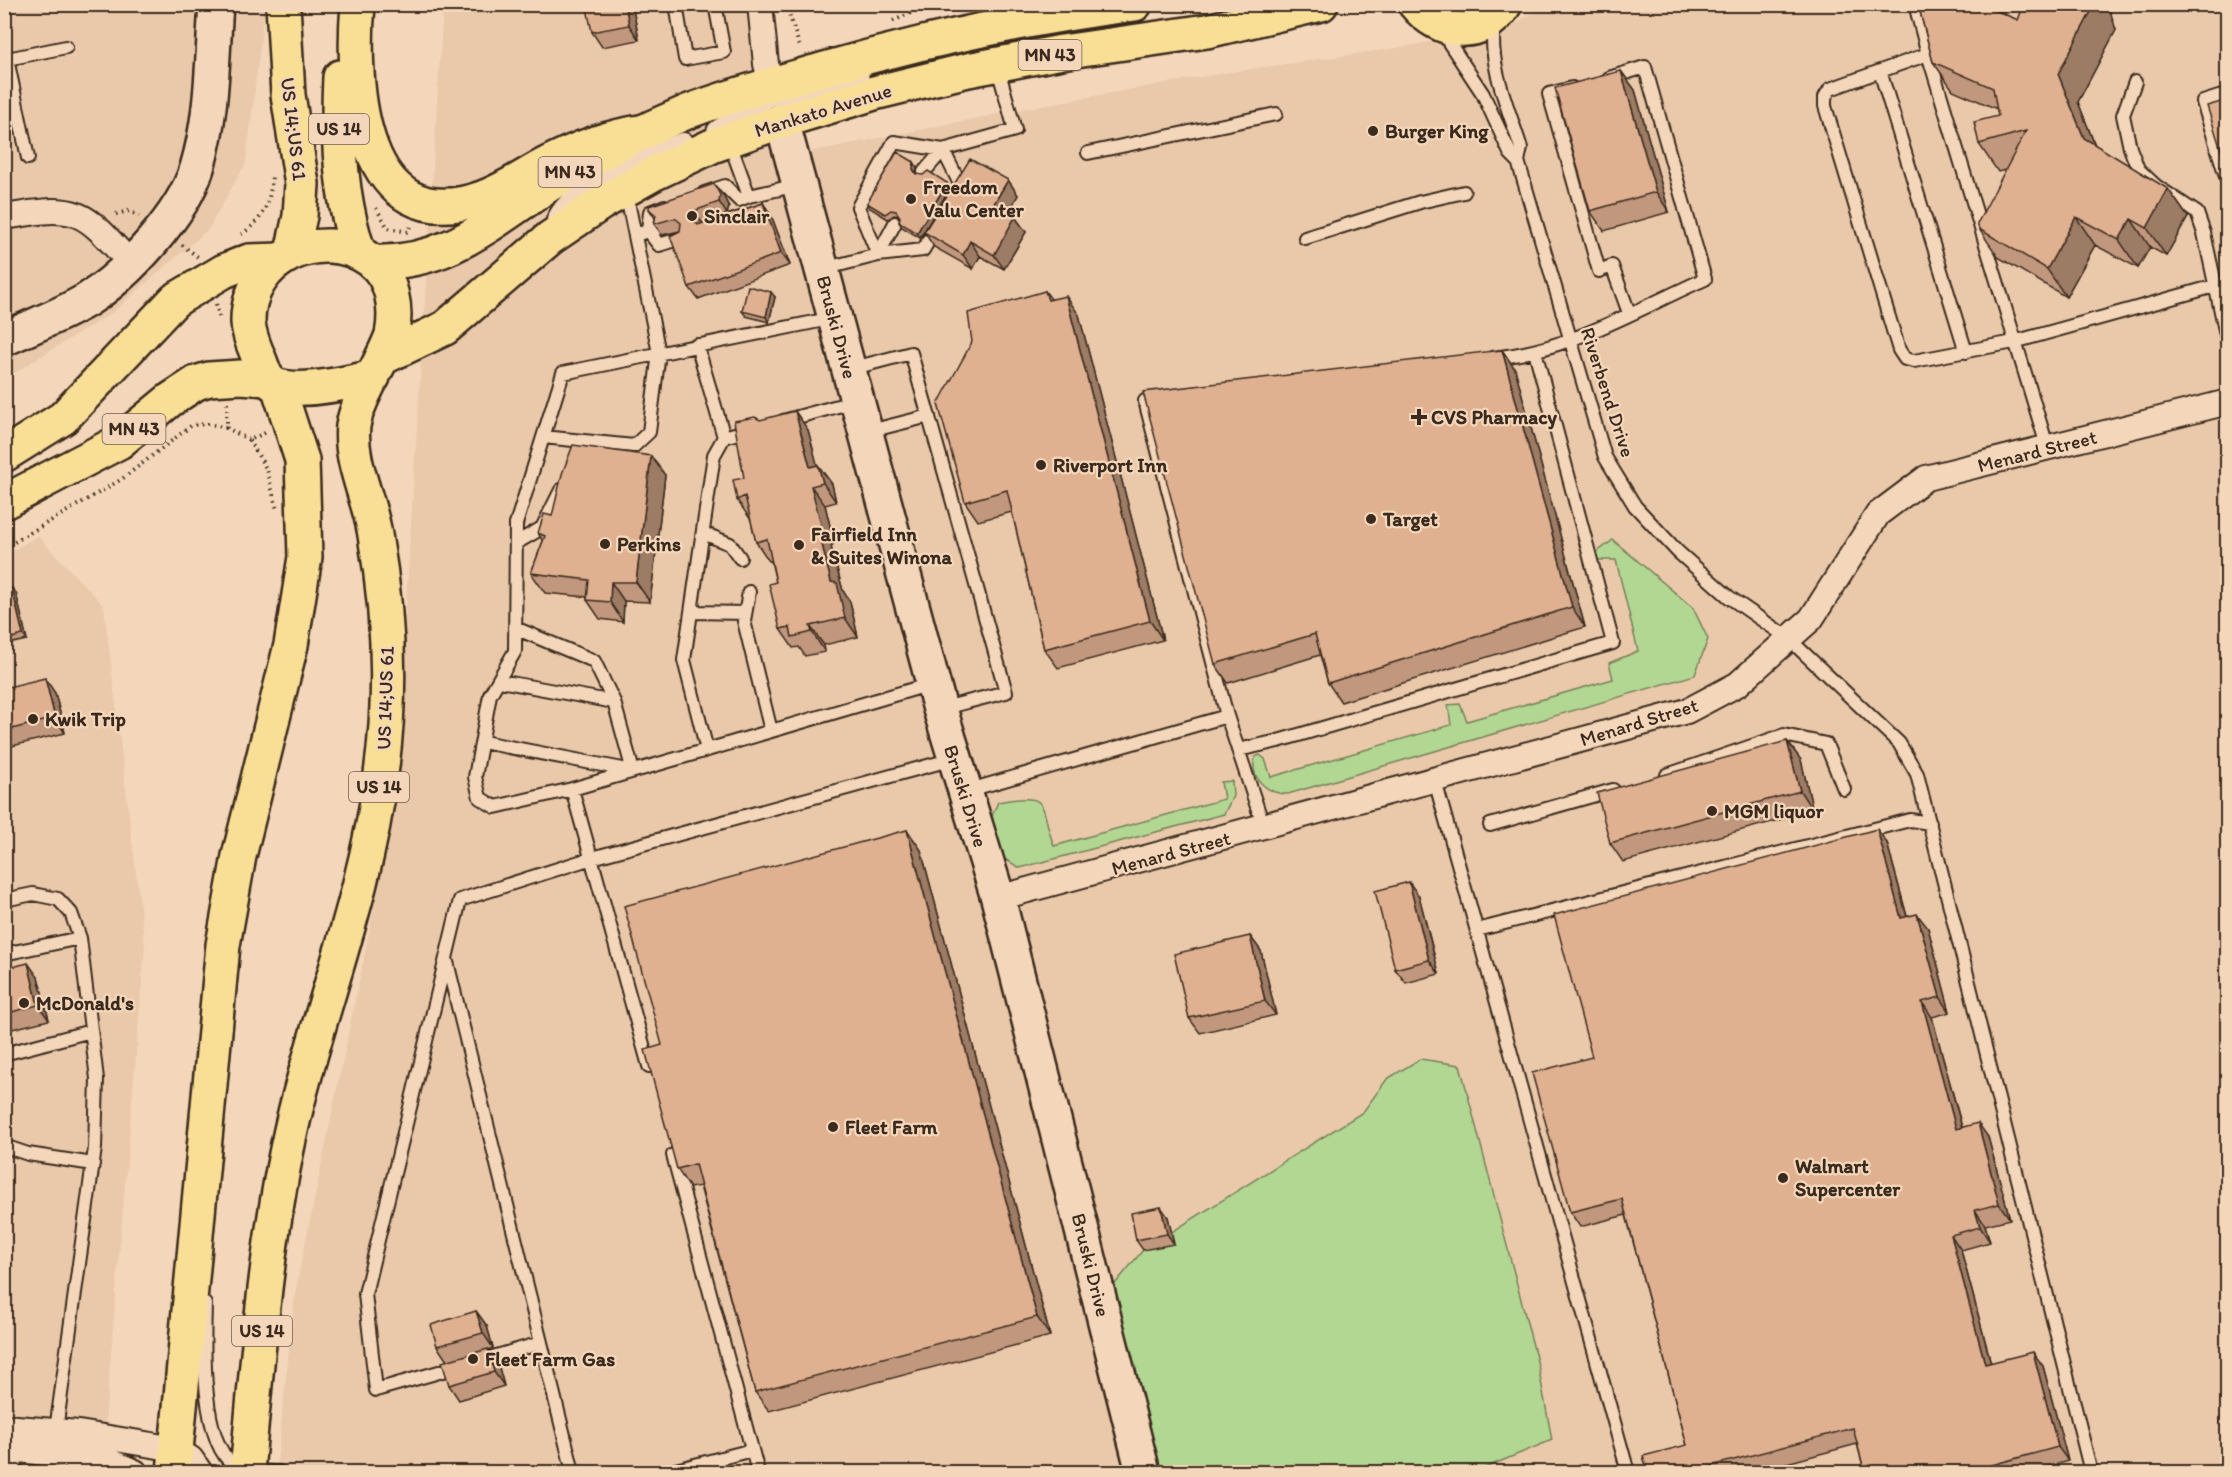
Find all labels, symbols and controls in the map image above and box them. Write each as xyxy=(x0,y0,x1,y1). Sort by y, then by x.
road number: MN 43 xyxy=(1018,40,1082,70)
street label: US 14;US 61 xyxy=(276,76,312,182)
street label: Mankato Avenue xyxy=(751,78,895,142)
road number: US 14 xyxy=(309,114,369,144)
place label: Burger King xyxy=(1385,119,1489,144)
marker: Burger King xyxy=(1366,124,1380,138)
road number: MN 43 xyxy=(538,157,602,187)
place label: Freedom Valu Center xyxy=(923,175,1025,222)
marker: Freedom Valu Center xyxy=(904,192,918,206)
place label: Sinclair xyxy=(704,204,770,228)
marker: Sinclair xyxy=(685,209,699,223)
street label: Bruski Drive xyxy=(812,273,862,381)
street label: Riverbend Drive xyxy=(1576,324,1640,460)
place label: CVS Pharmacy xyxy=(1431,405,1558,430)
marker: CVS Pharmacy xyxy=(1412,410,1426,424)
road number: MN 43 xyxy=(102,414,166,444)
street label: Menard Street xyxy=(1975,425,2099,477)
place label: Riverport Inn xyxy=(1053,453,1168,478)
marker: Riverport Inn xyxy=(1034,458,1048,472)
place label: Target xyxy=(1382,507,1438,532)
marker: Target xyxy=(1364,512,1378,526)
place label: Fairfield Inn & Suites Winona xyxy=(811,522,952,569)
place label: Perkins xyxy=(617,532,681,556)
marker: Perkins xyxy=(598,537,612,551)
marker: Fairfield Inn & Suites Winona xyxy=(792,538,806,552)
street label: US 14;US 61 xyxy=(371,646,399,750)
street label: Menard Street xyxy=(1577,693,1701,751)
place label: Kwik Trip xyxy=(45,707,126,732)
marker: Kwik Trip xyxy=(26,712,40,726)
street label: Bruski Drive xyxy=(939,742,993,850)
road number: US 14 xyxy=(349,772,409,802)
place label: MGM liquor xyxy=(1724,799,1825,824)
marker: MGM liquor xyxy=(1705,804,1719,818)
street label: Menard Street xyxy=(1109,826,1233,880)
place label: McDonald's xyxy=(36,991,134,1015)
marker: McDonald's xyxy=(17,996,31,1010)
place label: Fleet Farm xyxy=(845,1115,938,1139)
marker: Fleet Farm xyxy=(826,1120,840,1134)
place label: Walmart Supercenter xyxy=(1795,1154,1901,1202)
marker: Walmart Supercenter xyxy=(1776,1171,1790,1185)
street label: Bruski Drive xyxy=(1067,1211,1115,1319)
road number: US 14 xyxy=(232,1316,292,1346)
place label: Fleet Farm Gas xyxy=(485,1347,615,1371)
marker: Fleet Farm Gas xyxy=(466,1352,480,1366)

